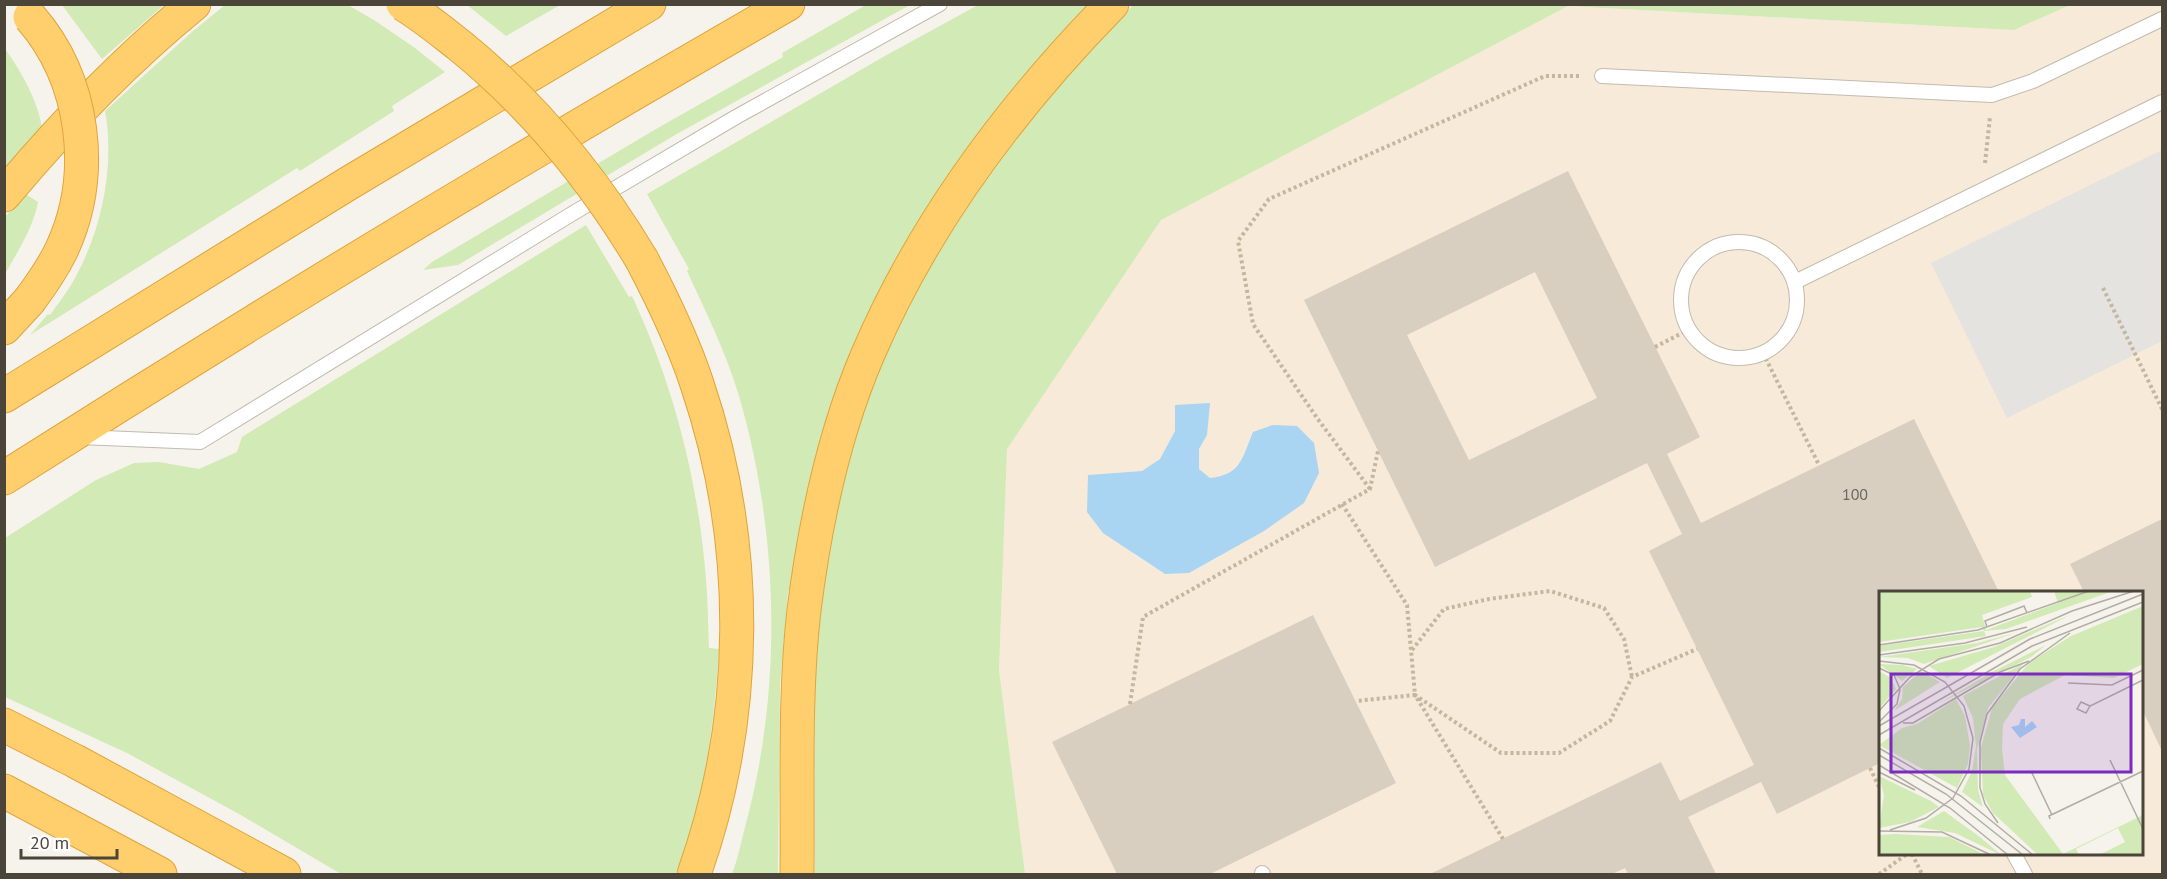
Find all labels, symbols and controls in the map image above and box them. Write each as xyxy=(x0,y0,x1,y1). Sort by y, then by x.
house number: 100 xyxy=(1842,484,1868,504)
inset map xyxy=(1879,591,2143,855)
scale bar xyxy=(21,822,117,860)
text: 20 m xyxy=(30,831,69,854)

